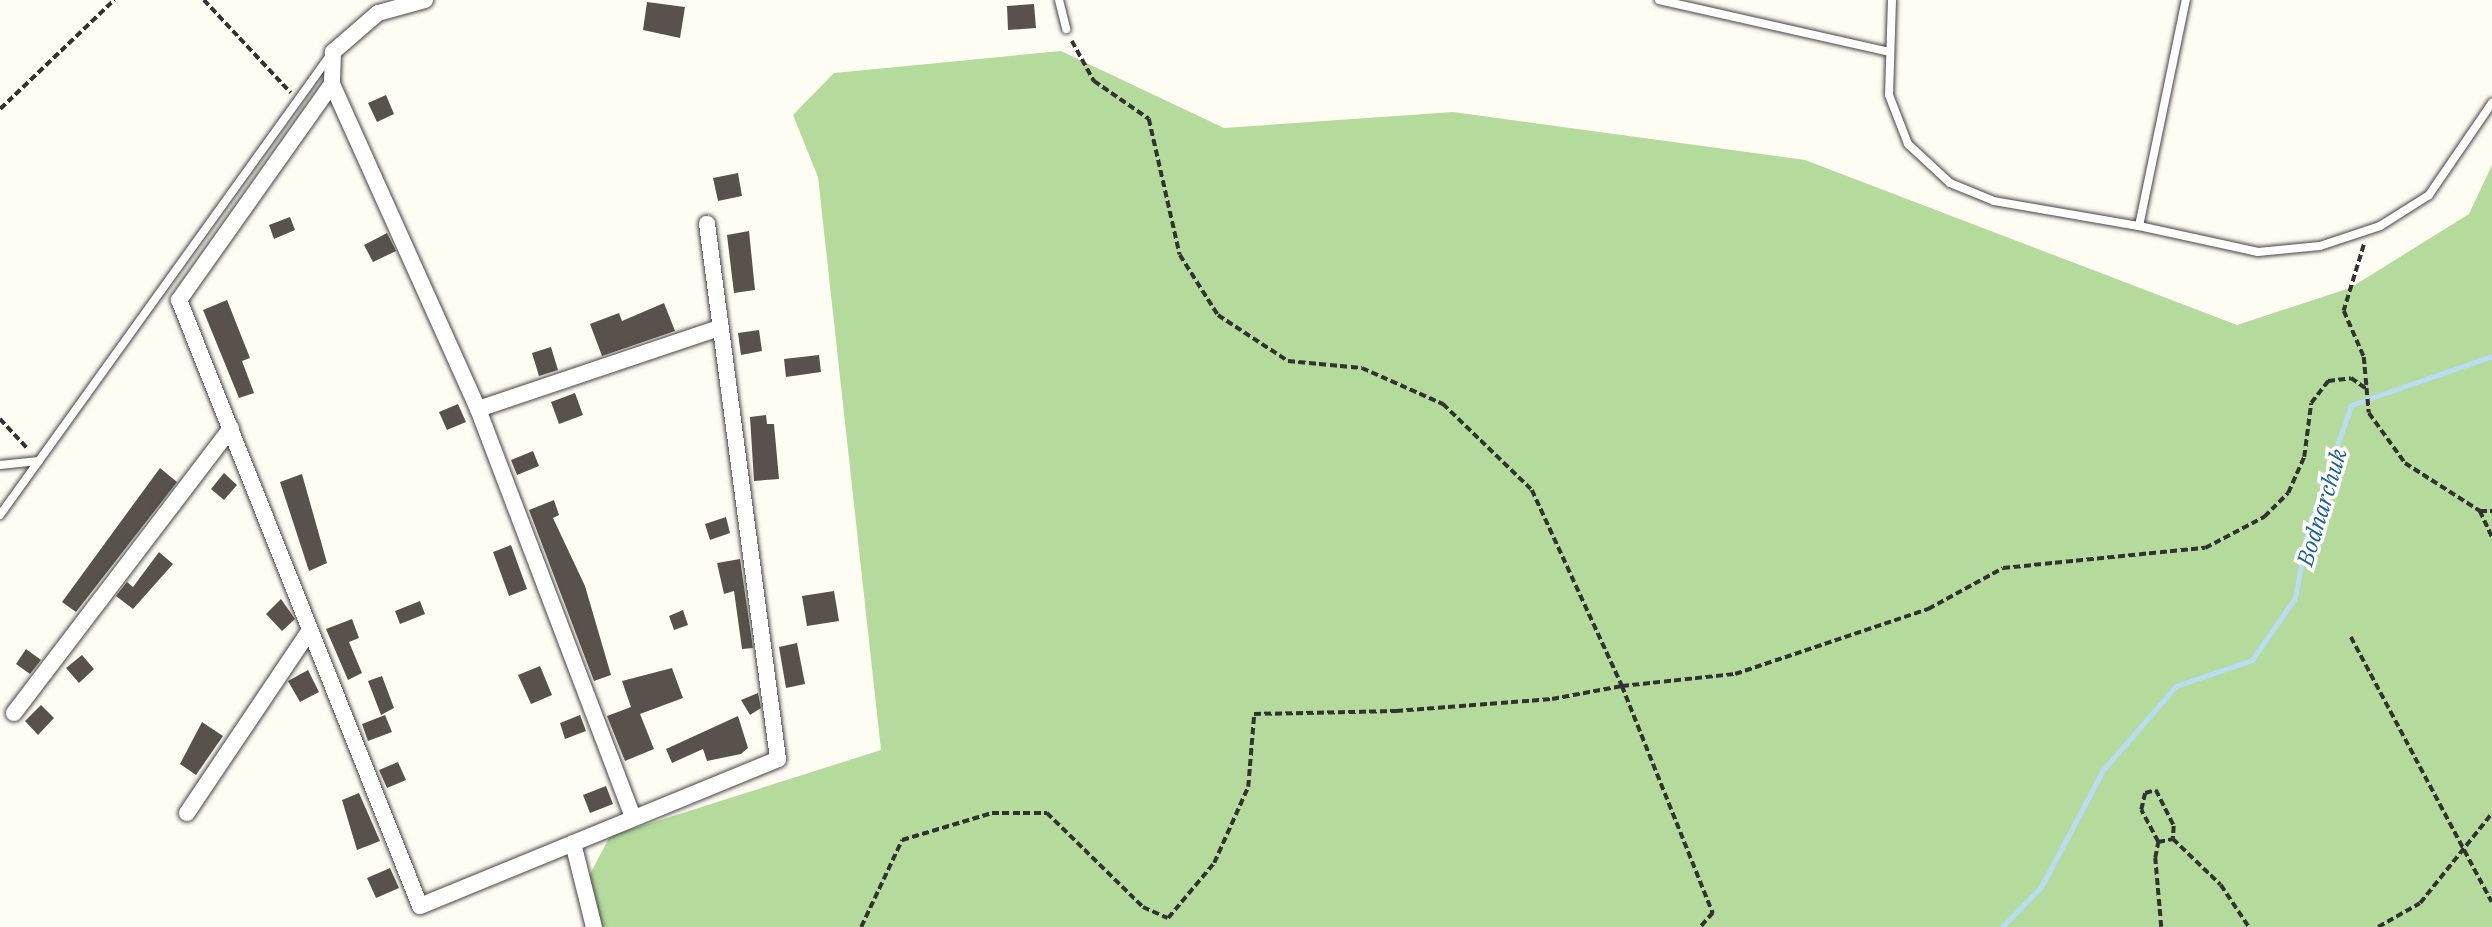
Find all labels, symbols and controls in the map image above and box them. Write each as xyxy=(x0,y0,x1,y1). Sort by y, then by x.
water label: Bodnarchuk xyxy=(2290,445,2352,569)

